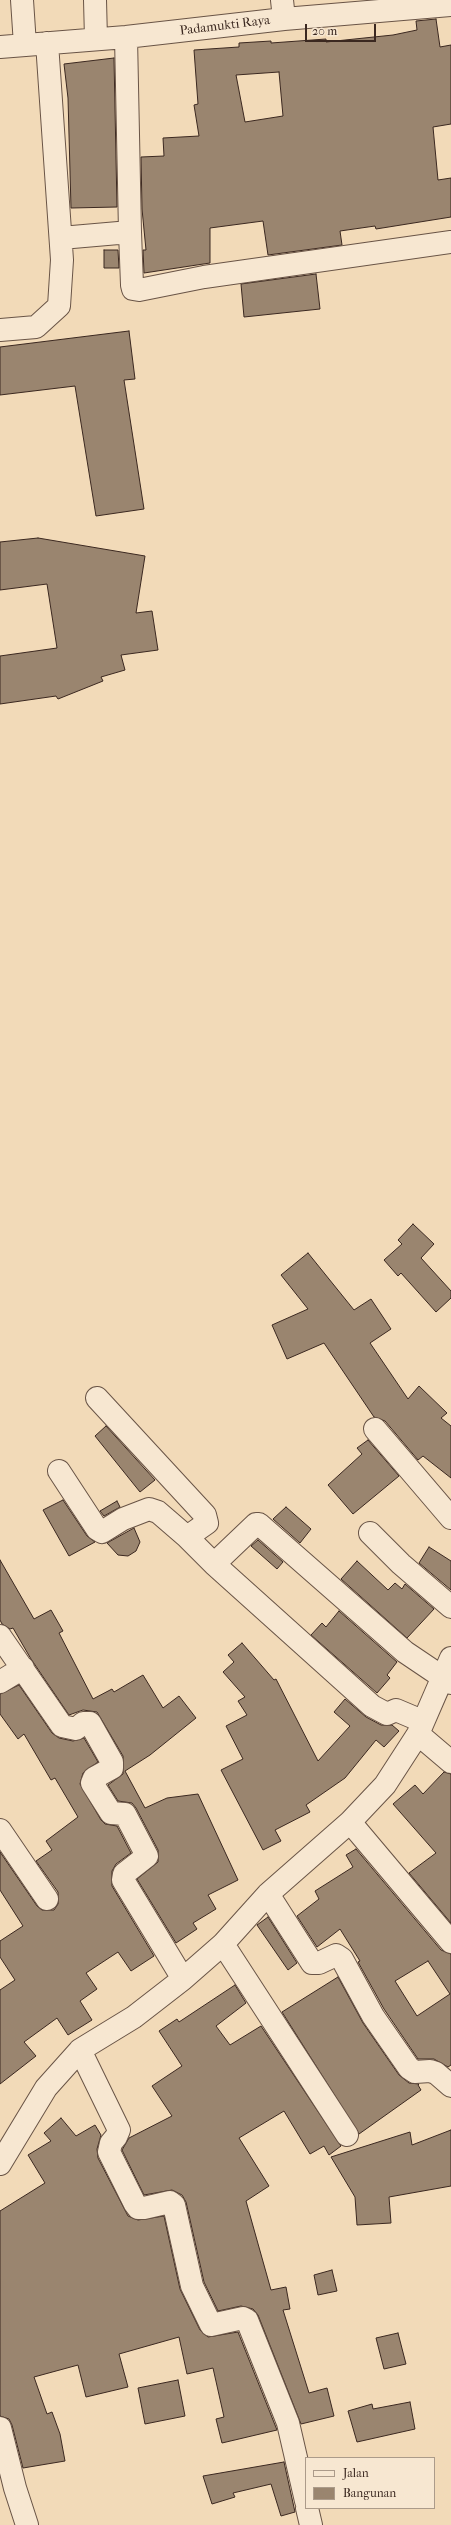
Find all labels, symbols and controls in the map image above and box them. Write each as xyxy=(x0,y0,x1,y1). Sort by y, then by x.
street label: Padamukti Raya xyxy=(179,13,271,39)
scale bar xyxy=(307,16,378,42)
text: 20 m xyxy=(312,24,337,38)
legend xyxy=(305,2457,435,2509)
text: Jalan xyxy=(343,2466,369,2480)
text: Bangunan xyxy=(343,2486,396,2500)

